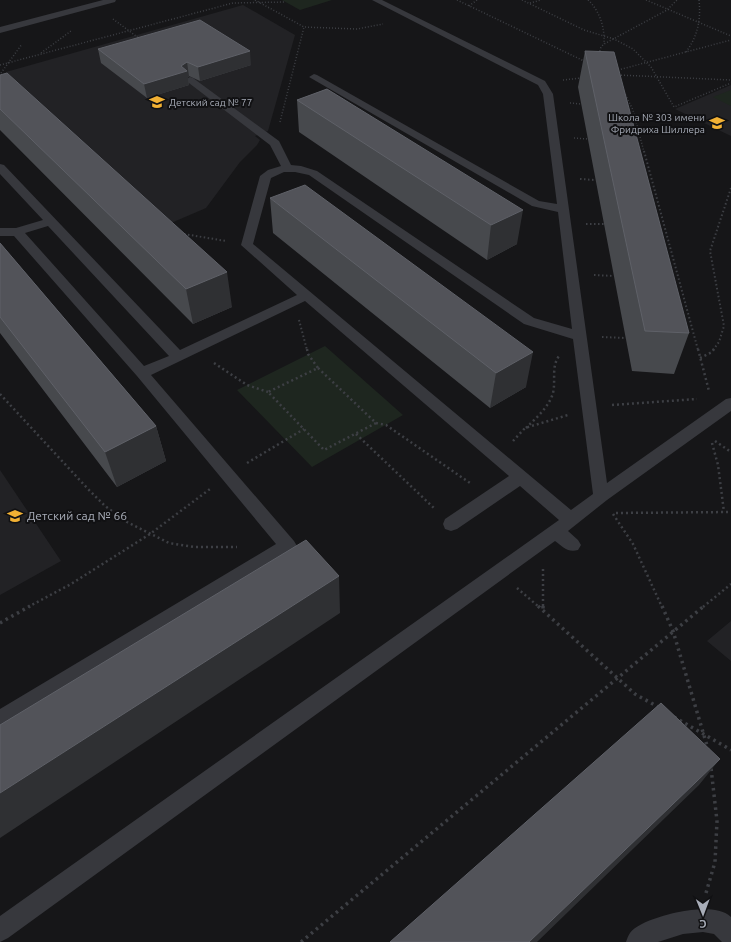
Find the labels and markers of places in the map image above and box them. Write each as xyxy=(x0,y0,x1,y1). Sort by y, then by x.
school or university icon: Детский сад № 77 xyxy=(148,93,166,111)
place label: Детский сад № 77 xyxy=(169,97,252,108)
place label: Школа № 303 имени Фридриха Шиллера xyxy=(608,112,705,135)
school or university icon: Школа № 303 имени Фридриха Шиллера xyxy=(708,114,726,132)
school or university icon: Детский сад № 66 xyxy=(6,507,24,525)
place label: Детский сад № 66 xyxy=(27,509,127,522)

